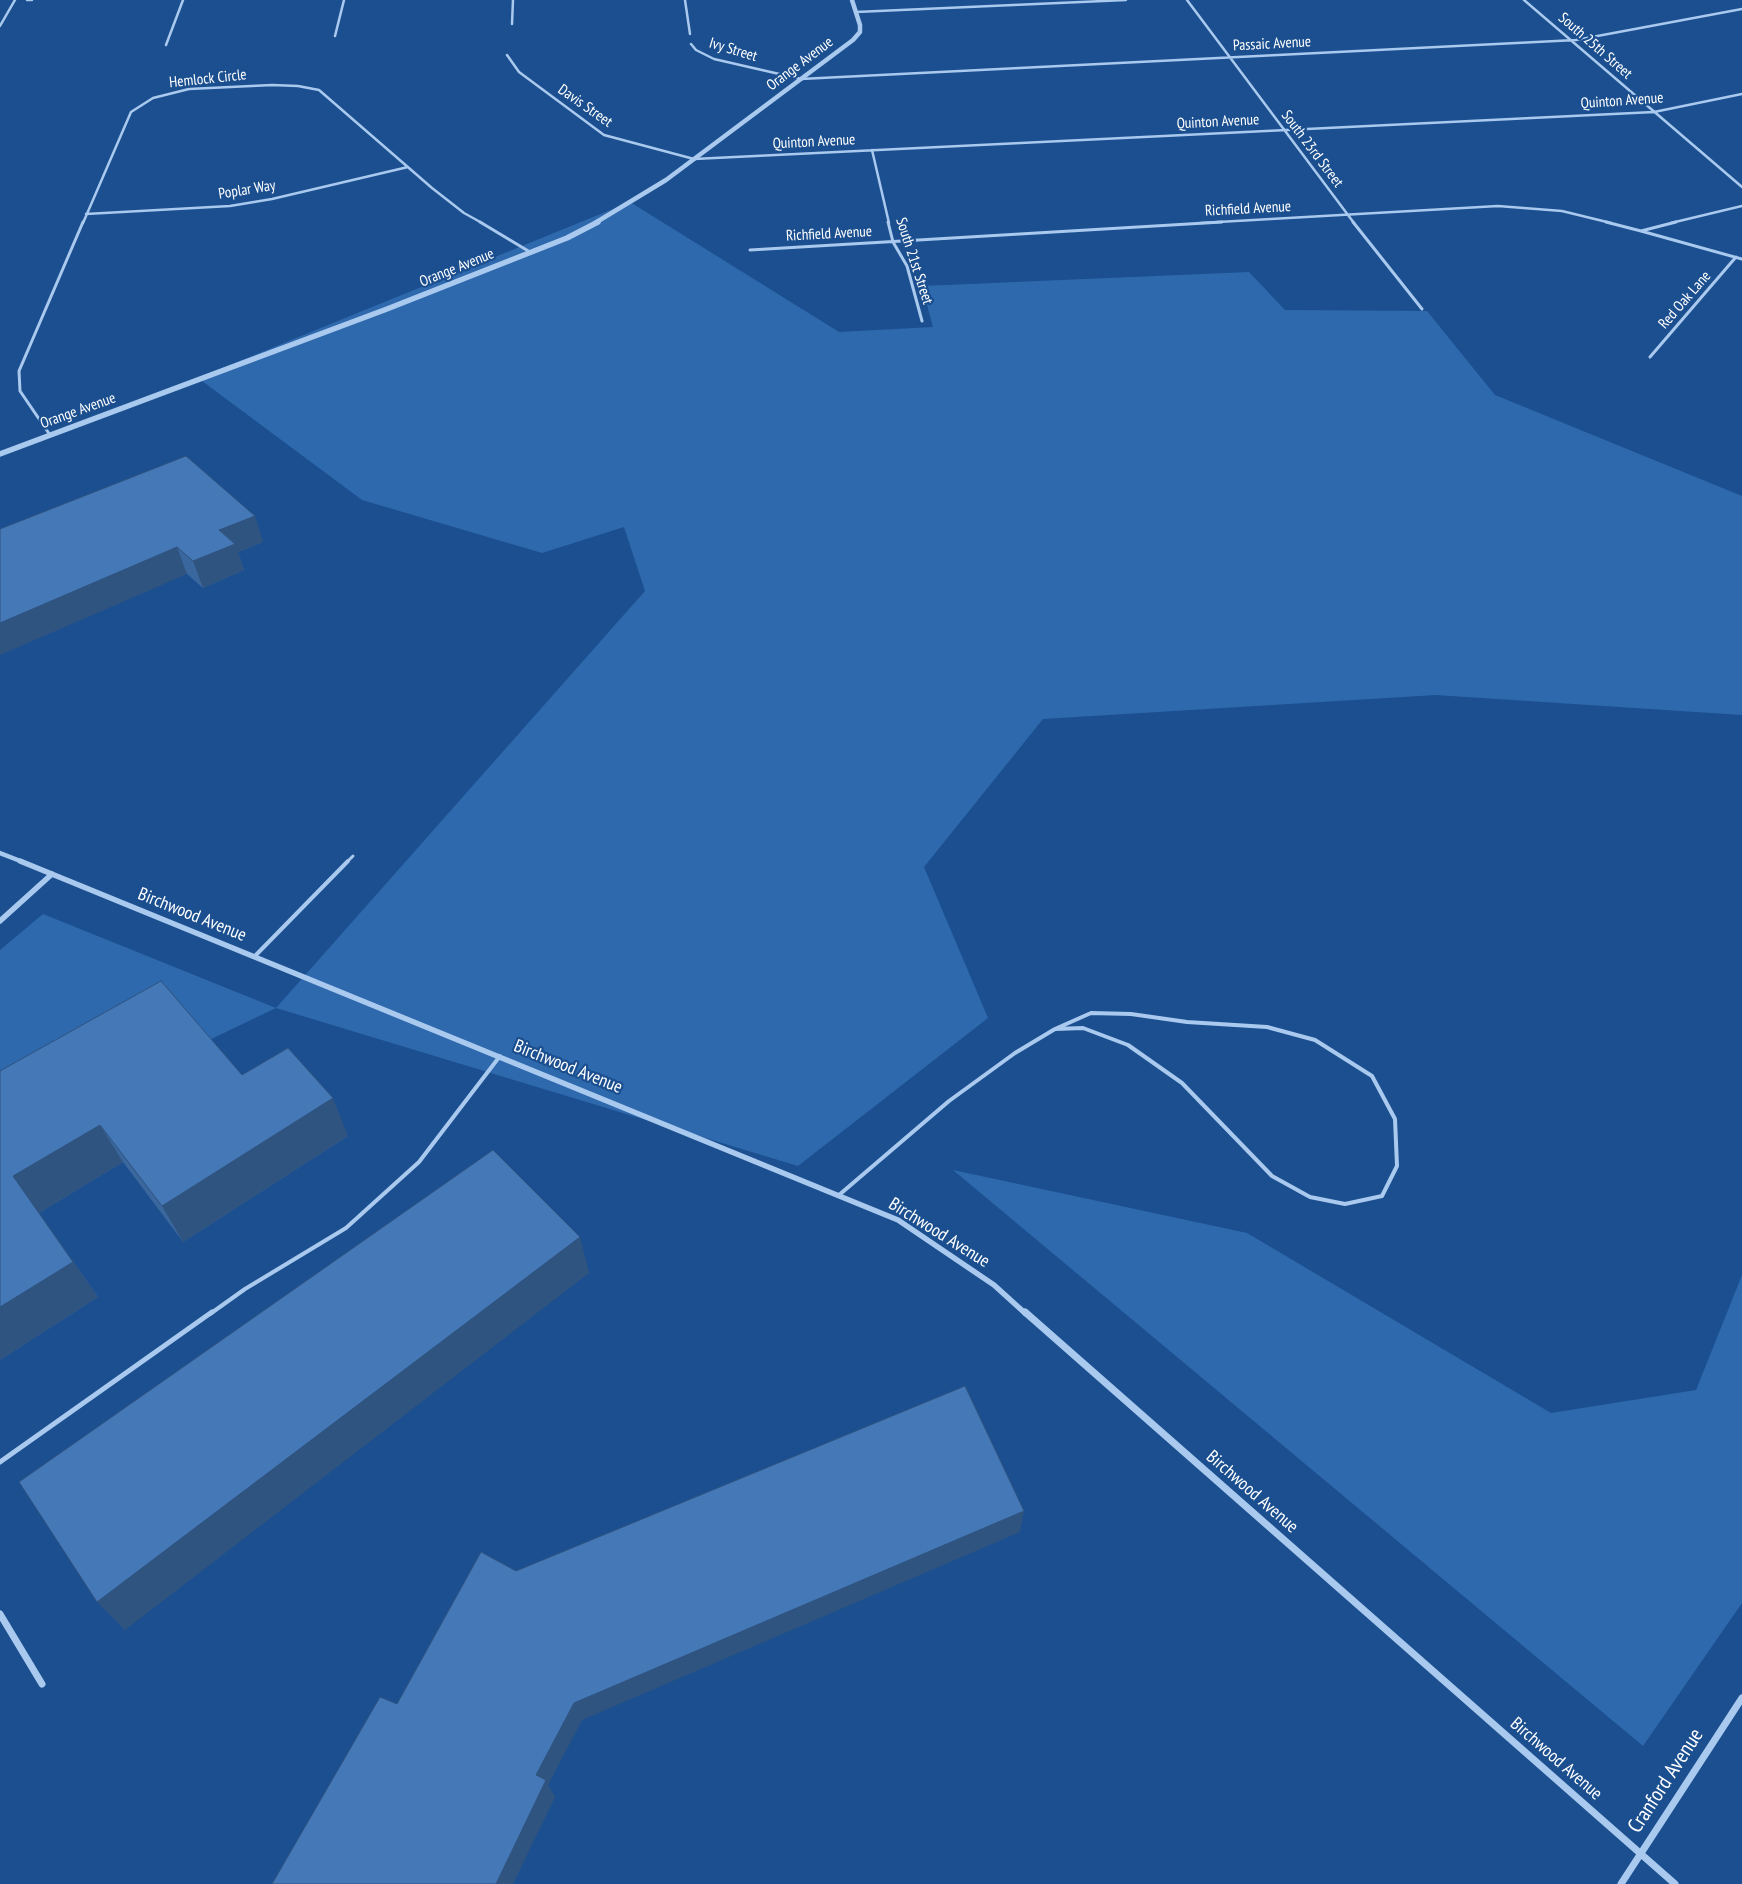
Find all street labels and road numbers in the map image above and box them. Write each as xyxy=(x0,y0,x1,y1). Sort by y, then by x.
street label: South 25th Street xyxy=(1554,9,1636,83)
street label: Orange Avenue xyxy=(763,33,837,95)
street label: Passaic Avenue xyxy=(1232,33,1312,55)
street label: Ivy Street xyxy=(707,34,759,66)
street label: Hemlock Circle xyxy=(168,66,248,92)
street label: Davis Street xyxy=(554,81,616,131)
street label: Quinton Avenue xyxy=(1580,89,1664,113)
street label: South 23rd Street xyxy=(1277,107,1347,191)
street label: Quinton Avenue xyxy=(1176,111,1260,133)
street label: Quinton Avenue xyxy=(772,131,856,153)
street label: Poplar Way xyxy=(217,177,277,203)
street label: Richfield Avenue xyxy=(1204,198,1292,220)
street label: South 21st Street xyxy=(891,215,937,307)
street label: Richfield Avenue xyxy=(785,223,873,245)
street label: Orange Avenue xyxy=(417,245,497,291)
street label: Red Oak Lane xyxy=(1655,267,1715,333)
street label: Orange Avenue xyxy=(38,389,118,433)
street label: Birchwood Avenue xyxy=(135,883,249,947)
street label: Birchwood Avenue xyxy=(511,1035,625,1099)
street label: Birchwood Avenue xyxy=(885,1193,993,1273)
street label: Birchwood Avenue xyxy=(1202,1446,1302,1538)
street label: Birchwood Avenue xyxy=(1506,1713,1606,1805)
street label: Cranford Avenue xyxy=(1623,1724,1709,1838)

